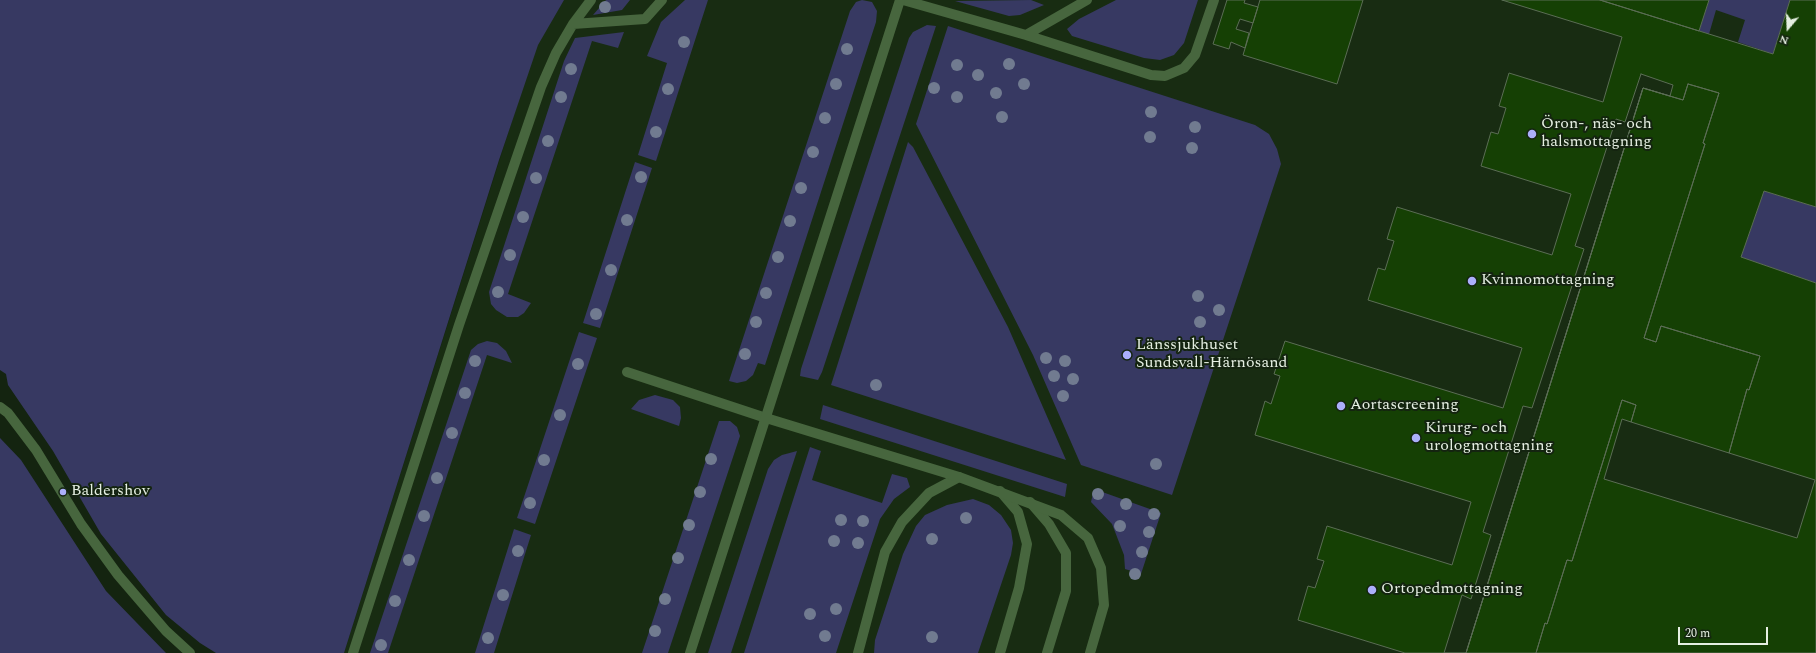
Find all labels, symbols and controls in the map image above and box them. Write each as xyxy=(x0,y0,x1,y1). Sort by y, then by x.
north arrow xyxy=(1768,8,1808,48)
text: N xyxy=(1777,30,1791,49)
place label: Öron-, näs- och halsmottagning xyxy=(1541,115,1652,153)
marker: Öron-, näs- och halsmottagning xyxy=(1526,128,1538,140)
place label: Kvinnomottagning xyxy=(1481,271,1614,291)
marker: Kvinnomottagning xyxy=(1466,275,1478,287)
place label: Länssjukhuset Sundsvall-Härnösand xyxy=(1136,336,1288,374)
marker: Länssjukhuset Sundsvall-Härnösand xyxy=(1121,349,1133,361)
place label: Aortascreening xyxy=(1350,396,1459,416)
marker: Aortascreening xyxy=(1335,400,1347,412)
place label: Kirurg- och urologmottagning xyxy=(1425,419,1553,457)
marker: Kirurg- och urologmottagning xyxy=(1410,432,1422,444)
place label: Baldershov xyxy=(71,482,150,502)
marker: Baldershov xyxy=(58,487,68,497)
place label: Ortopedmottagning xyxy=(1381,580,1523,600)
marker: Ortopedmottagning xyxy=(1366,584,1378,596)
scale bar xyxy=(1680,619,1770,645)
text: 20 m xyxy=(1685,624,1710,643)

